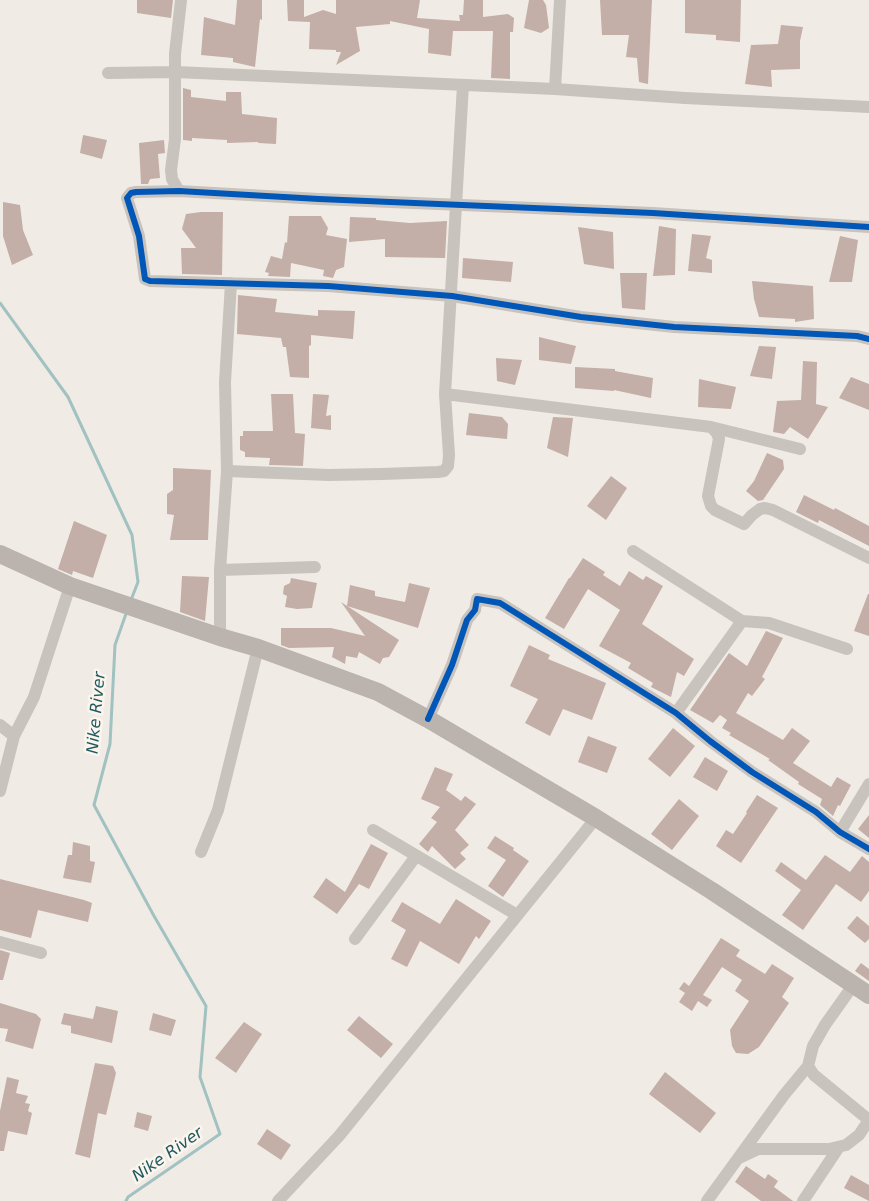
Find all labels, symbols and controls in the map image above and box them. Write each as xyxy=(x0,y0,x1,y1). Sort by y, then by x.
water label: Nike River xyxy=(84,671,110,755)
water label: Nike River xyxy=(129,1124,207,1186)

